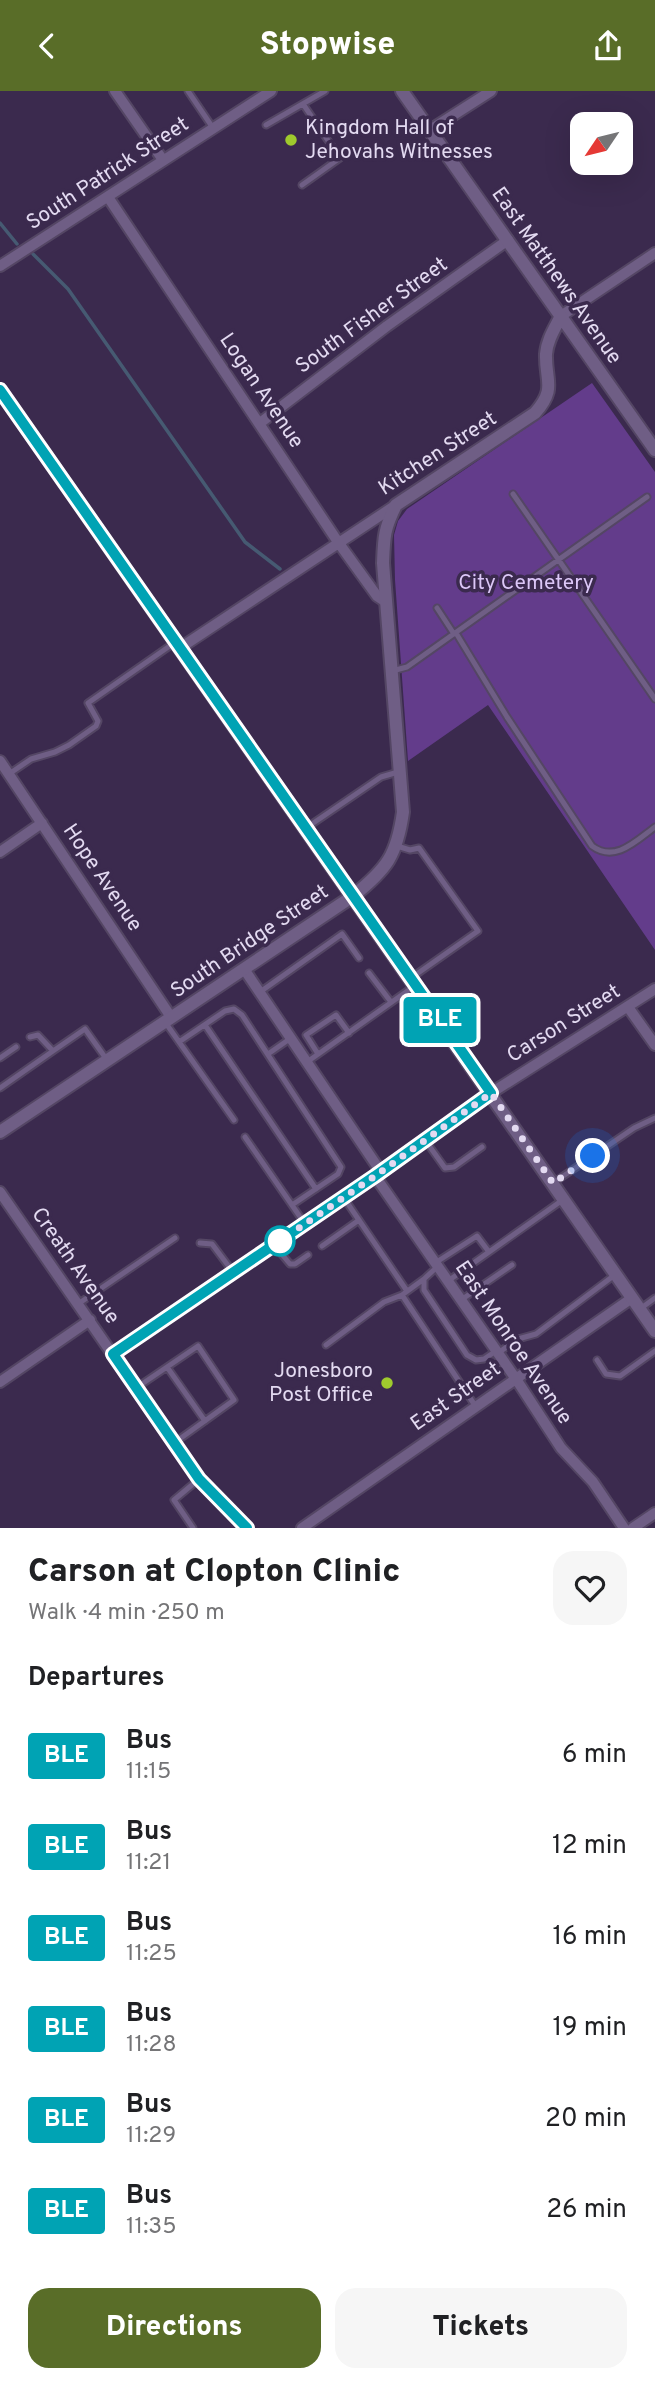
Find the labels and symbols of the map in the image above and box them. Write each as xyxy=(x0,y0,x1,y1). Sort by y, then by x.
street label: South Patrick Street xyxy=(22,111,194,237)
north arrow xyxy=(570,112,634,175)
place label: Kingdom Hall of Jehovahs Witnesses xyxy=(305,115,493,166)
marker: Kingdom Hall of Jehovahs Witnesses xyxy=(283,132,299,148)
street label: East Matthews Avenue xyxy=(485,182,627,370)
street label: South Fisher Street xyxy=(291,252,453,380)
street label: Logan Avenue xyxy=(213,328,309,454)
street label: Kitchen Street xyxy=(374,406,502,502)
park label: City Cemetery xyxy=(458,570,594,597)
street label: Hope Avenue xyxy=(56,819,148,937)
street label: South Bridge Street xyxy=(166,879,334,1005)
street label: Carson Street xyxy=(502,978,626,1070)
line badge: BLE xyxy=(400,997,480,1043)
your location xyxy=(575,1138,610,1173)
street label: Creath Avenue xyxy=(25,1202,125,1330)
unlabelled marker xyxy=(265,1226,295,1256)
street label: East Monroe Avenue xyxy=(448,1256,578,1430)
street label: East Street xyxy=(406,1356,506,1438)
place label: Jonesboro Post Office xyxy=(269,1358,373,1409)
marker: Jonesboro Post Office xyxy=(379,1375,395,1391)

